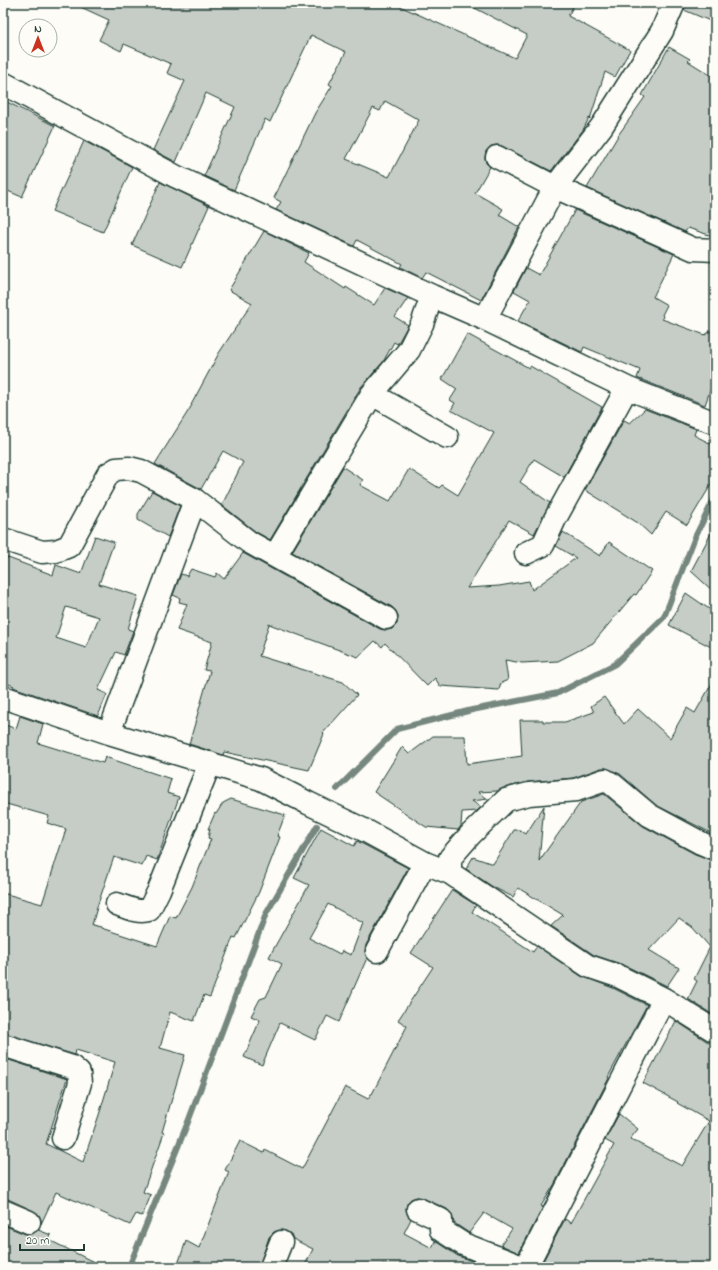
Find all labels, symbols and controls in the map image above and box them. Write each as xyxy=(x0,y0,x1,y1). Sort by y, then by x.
north arrow xyxy=(18,18,58,58)
text: N xyxy=(34,21,42,37)
scale bar xyxy=(20,1226,84,1252)
text: 20 m xyxy=(26,1232,49,1250)

